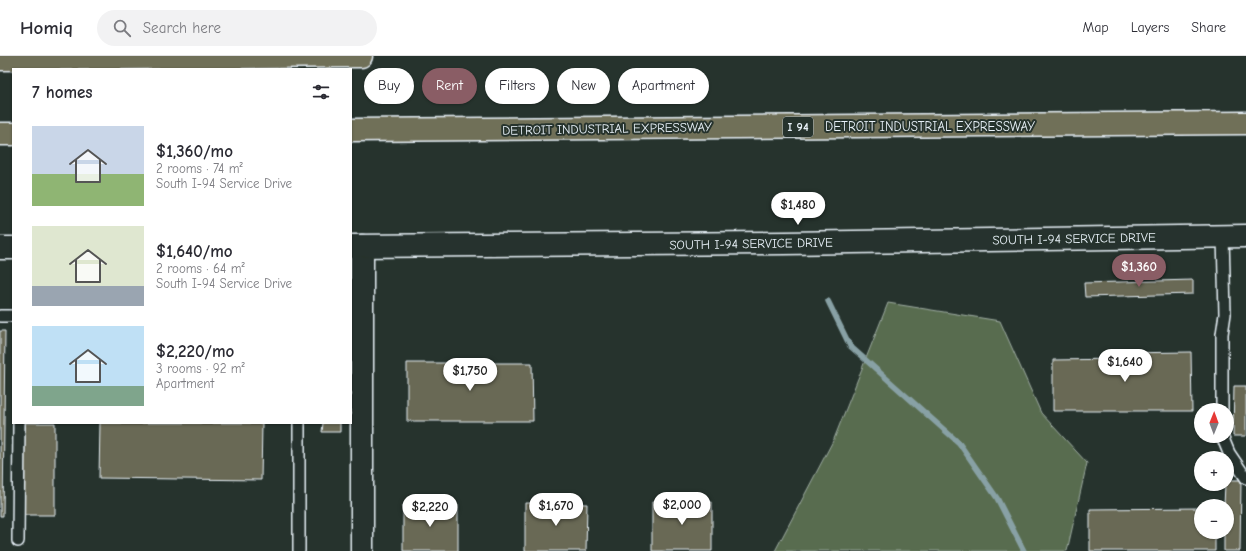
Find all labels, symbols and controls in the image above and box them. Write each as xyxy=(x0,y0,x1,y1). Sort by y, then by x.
search box xyxy=(97,10,377,46)
text: Homiq xyxy=(20,17,73,39)
icon: search xyxy=(111,17,133,39)
text: Search here xyxy=(143,19,221,37)
text: Map xyxy=(1082,19,1109,36)
text: Layers xyxy=(1131,19,1169,36)
text: Share xyxy=(1191,19,1226,36)
chip: Buy xyxy=(364,68,414,104)
chip: Rent xyxy=(422,68,477,104)
chip: Filters xyxy=(485,68,549,104)
chip: New xyxy=(557,68,610,104)
chip: Apartment xyxy=(618,68,709,104)
icon: filters xyxy=(310,81,332,103)
text: 7 homes xyxy=(32,83,93,102)
road number: I 94 xyxy=(783,117,813,137)
street label: DETROIT INDUSTRIAL EXPRESSWAY xyxy=(502,119,712,138)
street label: DETROIT INDUSTRIAL EXPRESSWAY xyxy=(825,119,1035,134)
icon: home xyxy=(64,142,112,190)
text: $1,360/mo xyxy=(156,142,233,161)
text: 2 rooms · 74 m² xyxy=(156,161,243,176)
text: South I-94 Service Drive xyxy=(156,176,292,191)
pin: $1,480 xyxy=(765,192,831,226)
text: $1,480 xyxy=(780,197,816,212)
street label: SOUTH I-94 SERVICE DRIVE xyxy=(992,230,1156,247)
street label: SOUTH I-94 SERVICE DRIVE xyxy=(669,235,833,252)
icon: home xyxy=(64,242,112,290)
text: $1,640/mo xyxy=(156,242,233,261)
pin: $1,360 xyxy=(1106,254,1172,288)
text: $1,360 xyxy=(1121,259,1157,274)
text: 2 rooms · 64 m² xyxy=(156,261,245,276)
text: South I-94 Service Drive xyxy=(156,276,292,291)
icon: home xyxy=(64,342,112,390)
text: $2,220/mo xyxy=(156,342,234,361)
pin: $1,640 xyxy=(1092,349,1158,383)
text: $1,640 xyxy=(1107,354,1143,369)
pin: $1,750 xyxy=(437,358,503,392)
text: 3 rooms · 92 m² xyxy=(156,361,245,376)
text: $1,750 xyxy=(452,363,488,378)
text: Apartment xyxy=(156,376,214,391)
north arrow xyxy=(1194,403,1234,443)
map controls xyxy=(1194,403,1234,539)
button: + xyxy=(1194,451,1234,491)
pin: $2,000 xyxy=(649,492,715,526)
pin: $1,670 xyxy=(523,493,589,527)
pin: $2,220 xyxy=(397,494,463,528)
text: $2,000 xyxy=(662,497,702,512)
text: $1,670 xyxy=(538,498,574,513)
text: $2,220 xyxy=(411,499,449,514)
button: − xyxy=(1194,499,1234,539)

